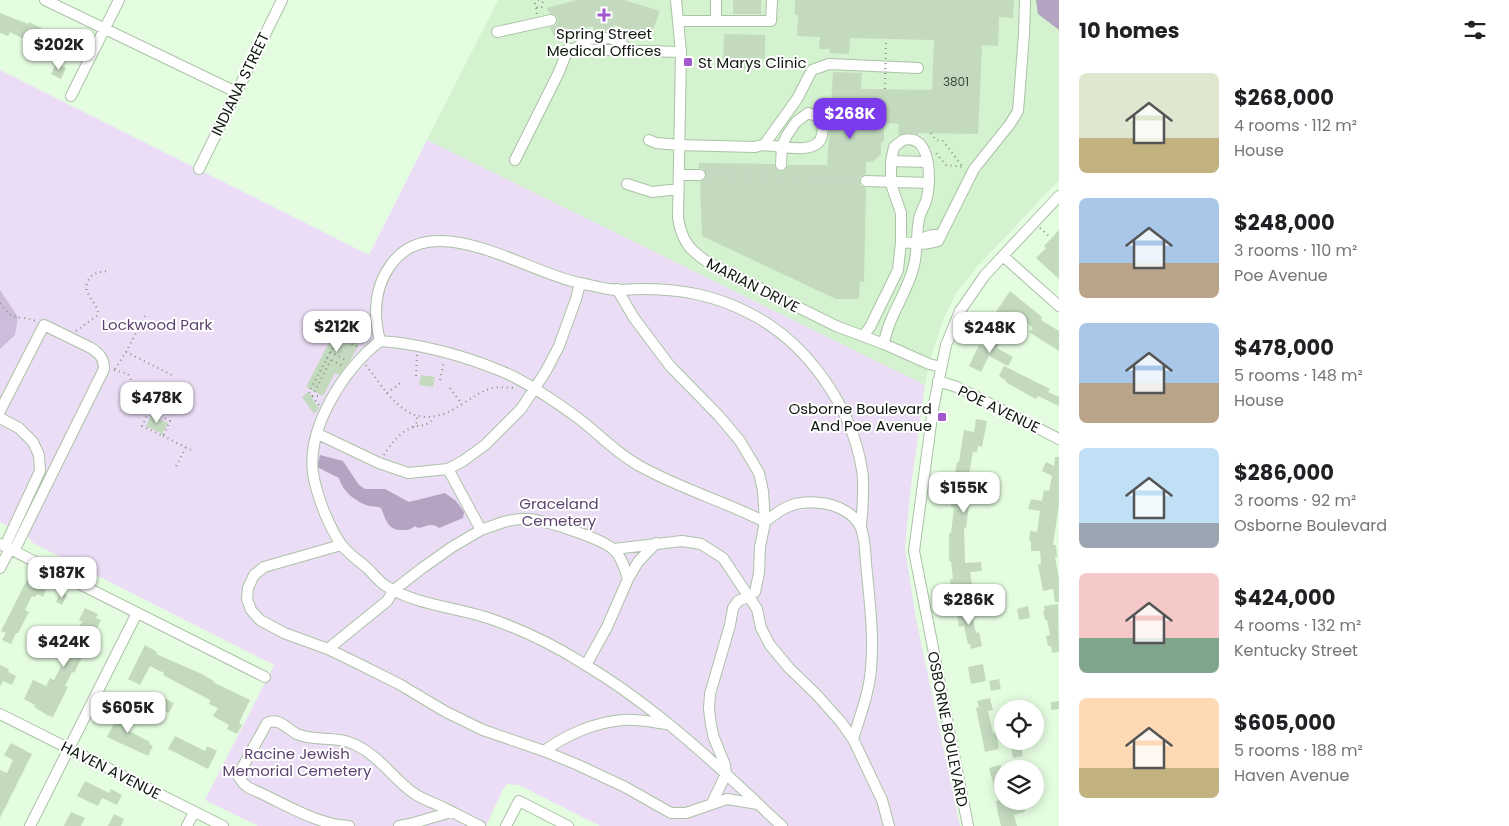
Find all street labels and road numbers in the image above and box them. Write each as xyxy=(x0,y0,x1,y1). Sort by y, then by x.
street label: INDIANA STREET xyxy=(206,29,274,139)
street label: MARIAN DRIVE xyxy=(703,253,803,317)
street label: POE AVENUE xyxy=(955,380,1043,438)
street label: OSBORNE BOULEVARD xyxy=(923,649,973,809)
street label: HAVEN AVENUE xyxy=(58,736,164,804)

